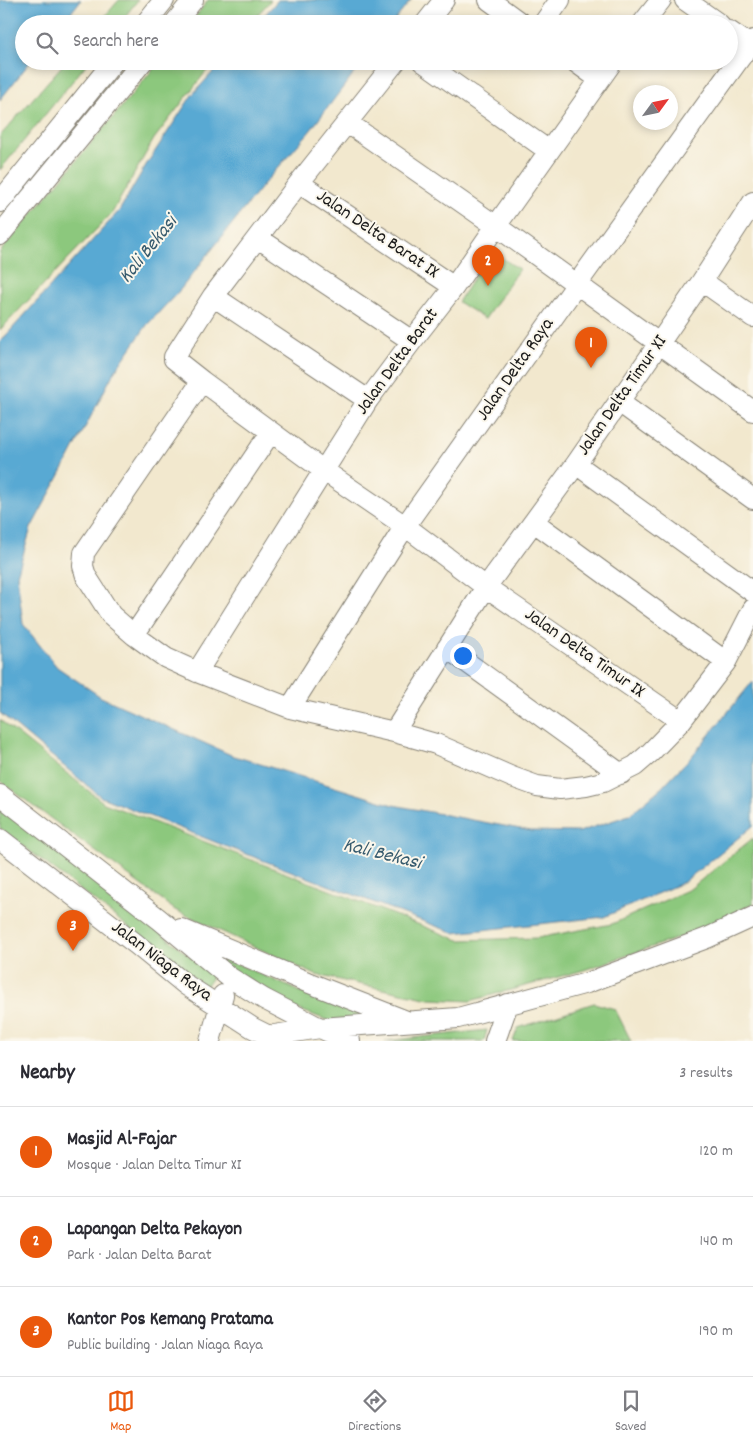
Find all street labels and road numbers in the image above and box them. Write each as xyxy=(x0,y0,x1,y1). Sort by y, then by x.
street label: Jalan Delta Barat IX xyxy=(310,184,444,286)
street label: Jalan Delta Barat xyxy=(350,303,446,421)
street label: Jalan Delta Raya xyxy=(470,312,562,427)
street label: Jalan Delta Timur XI xyxy=(571,330,675,462)
street label: Jalan Delta Timur IX xyxy=(518,602,650,706)
street label: Jalan Niaga Raya xyxy=(105,915,218,1010)

